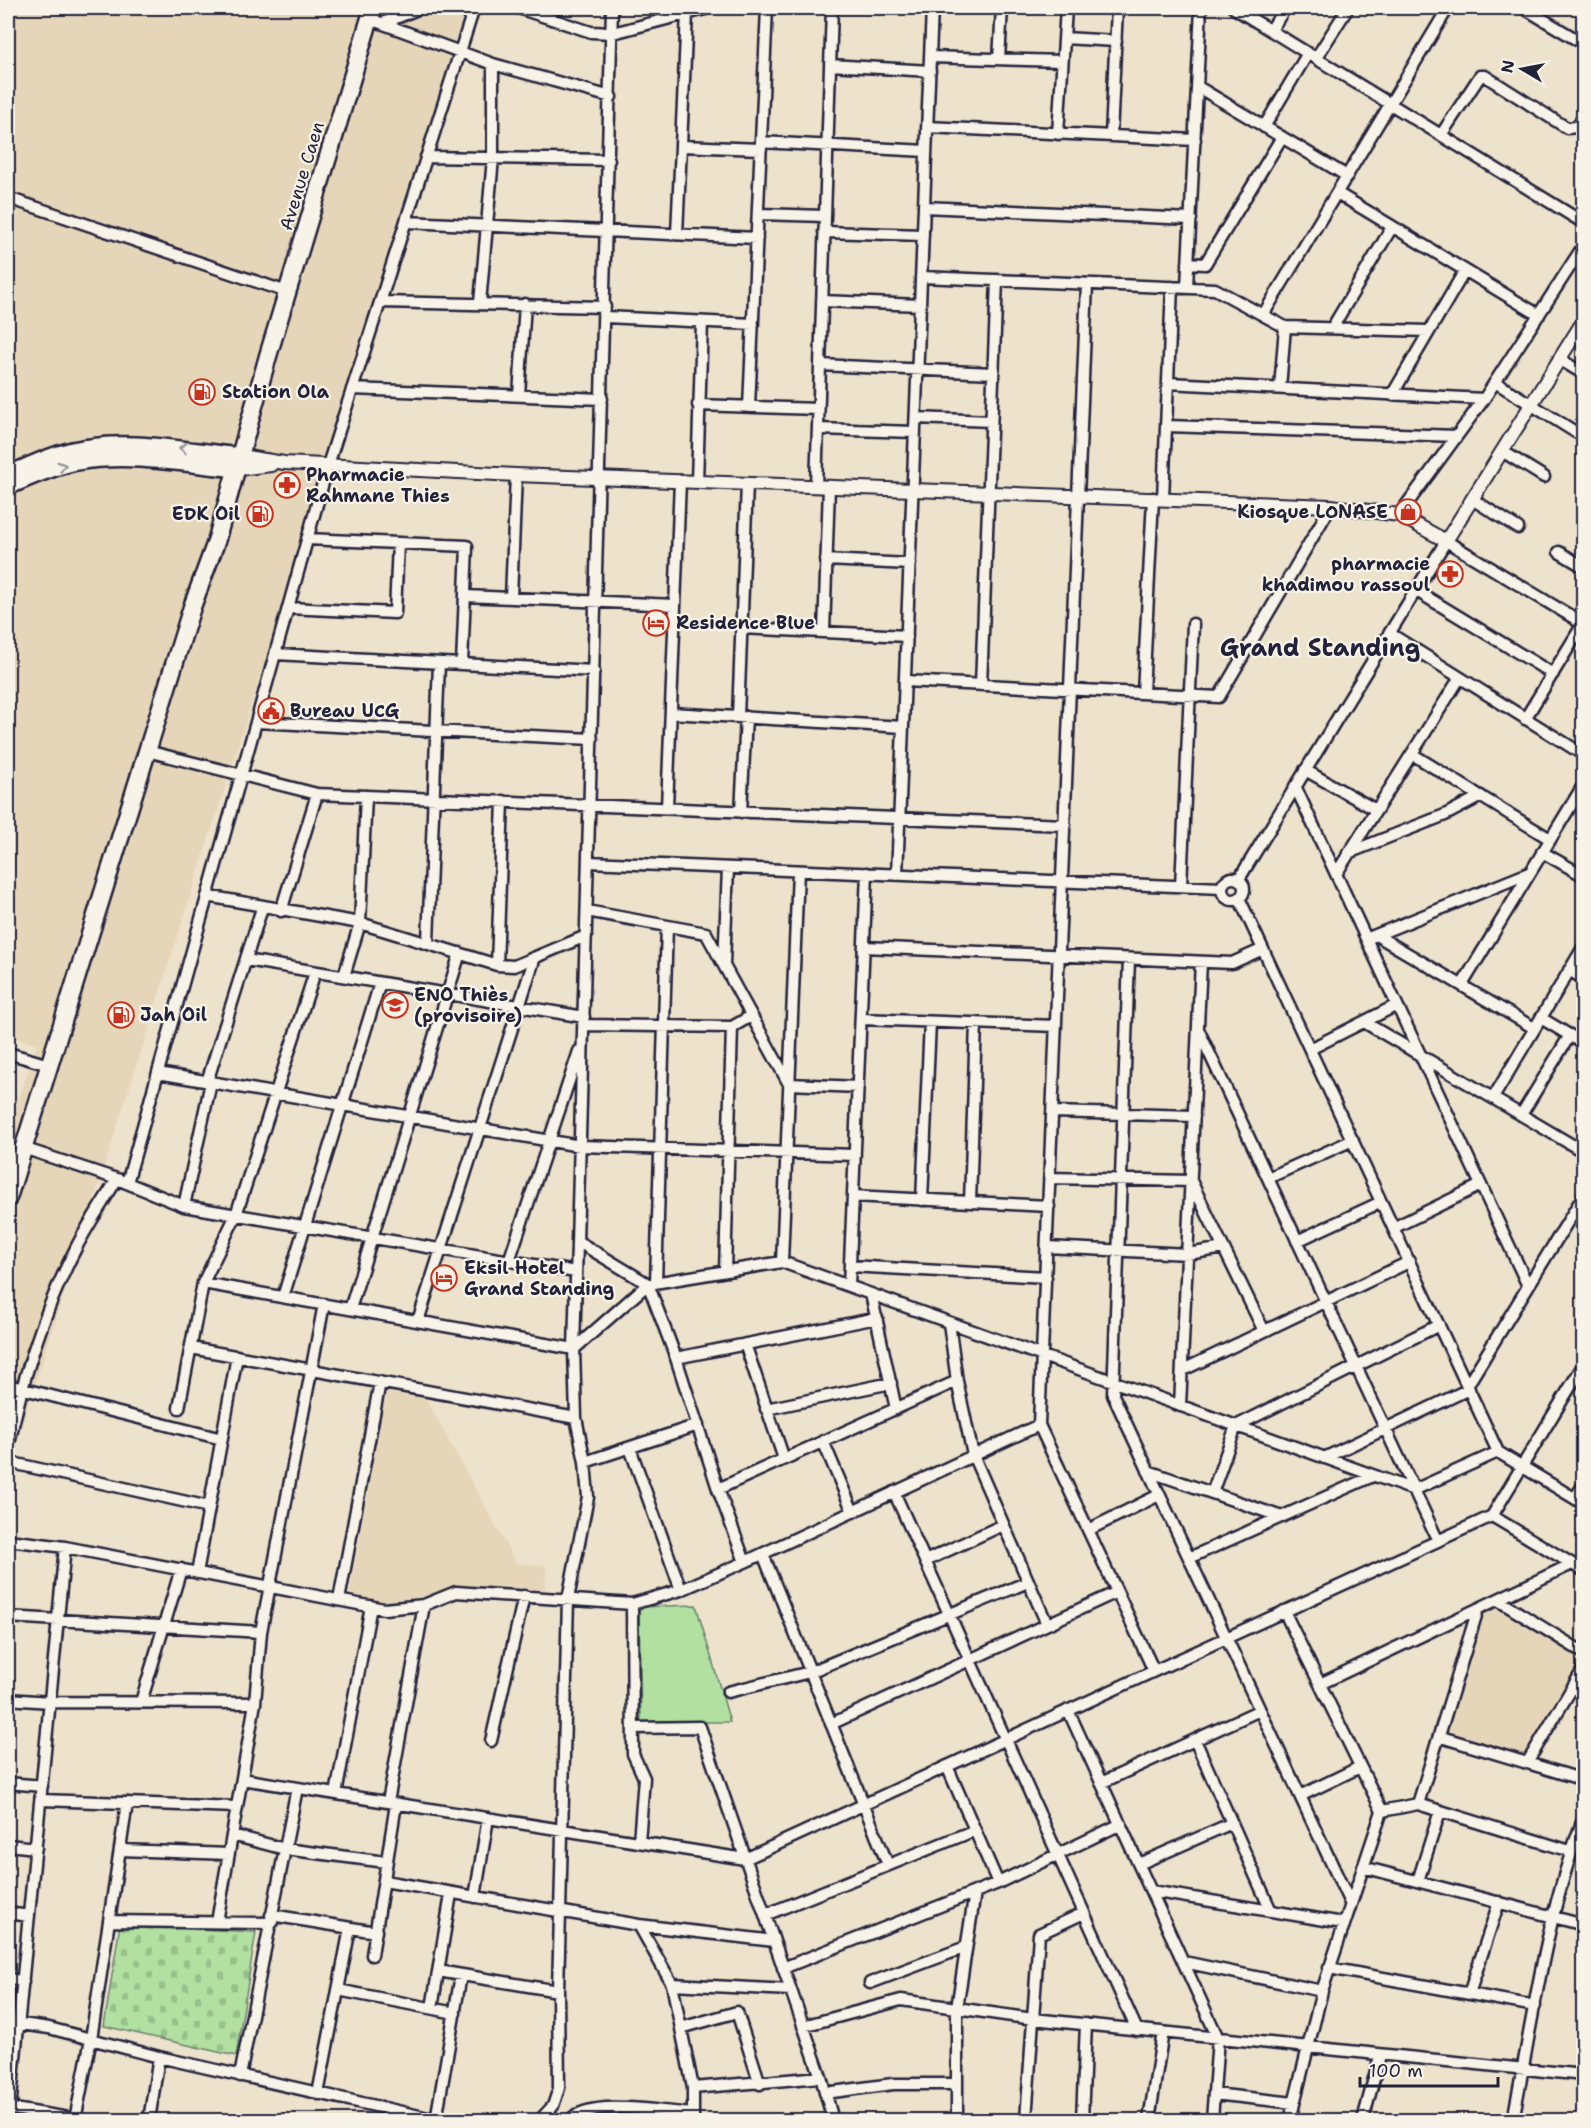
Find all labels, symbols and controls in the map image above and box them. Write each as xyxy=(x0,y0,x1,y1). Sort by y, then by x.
north arrow xyxy=(1492,39,1552,99)
text: N xyxy=(1496,58,1519,75)
street label: Avenue Caen xyxy=(274,119,330,233)
fuel station icon: Station Ola xyxy=(187,377,217,407)
place label: Station Ola xyxy=(222,380,330,404)
one-way arrow xyxy=(179,442,188,455)
one-way arrow xyxy=(57,461,67,474)
place label: Pharmacie Rahmane Thies xyxy=(306,463,450,508)
pharmacy icon: Pharmacie Rahmane Thies xyxy=(272,470,302,500)
shop icon: Kiosque LONASE xyxy=(1393,497,1423,527)
fuel station icon: EDK Oil xyxy=(245,499,275,529)
place label: Kiosque LONASE xyxy=(1237,500,1388,524)
place label: EDK Oil xyxy=(172,502,240,526)
place label: pharmacie khadimou rassoul xyxy=(1262,552,1430,597)
pharmacy icon: pharmacie khadimou rassoul xyxy=(1435,559,1465,589)
hotel icon: Residence Blue xyxy=(641,608,671,638)
place label: Residence Blue xyxy=(676,611,815,635)
district label: Grand Standing xyxy=(1220,632,1420,664)
public building icon: Bureau UCG xyxy=(256,696,286,726)
place label: Bureau UCG xyxy=(290,699,400,723)
place label: ENO Thiès (provisoire) xyxy=(414,983,522,1028)
school or university icon: ENO Thiès (provisoire) xyxy=(380,990,410,1020)
fuel station icon: Jah Oil xyxy=(106,1000,136,1030)
place label: Jah Oil xyxy=(140,1003,207,1027)
place label: Eksil Hotel Grand Standing xyxy=(464,1256,615,1301)
hotel icon: Eksil Hotel Grand Standing xyxy=(429,1263,459,1293)
scale bar xyxy=(1360,2050,1498,2088)
text: 100 m xyxy=(1369,2059,1423,2083)

